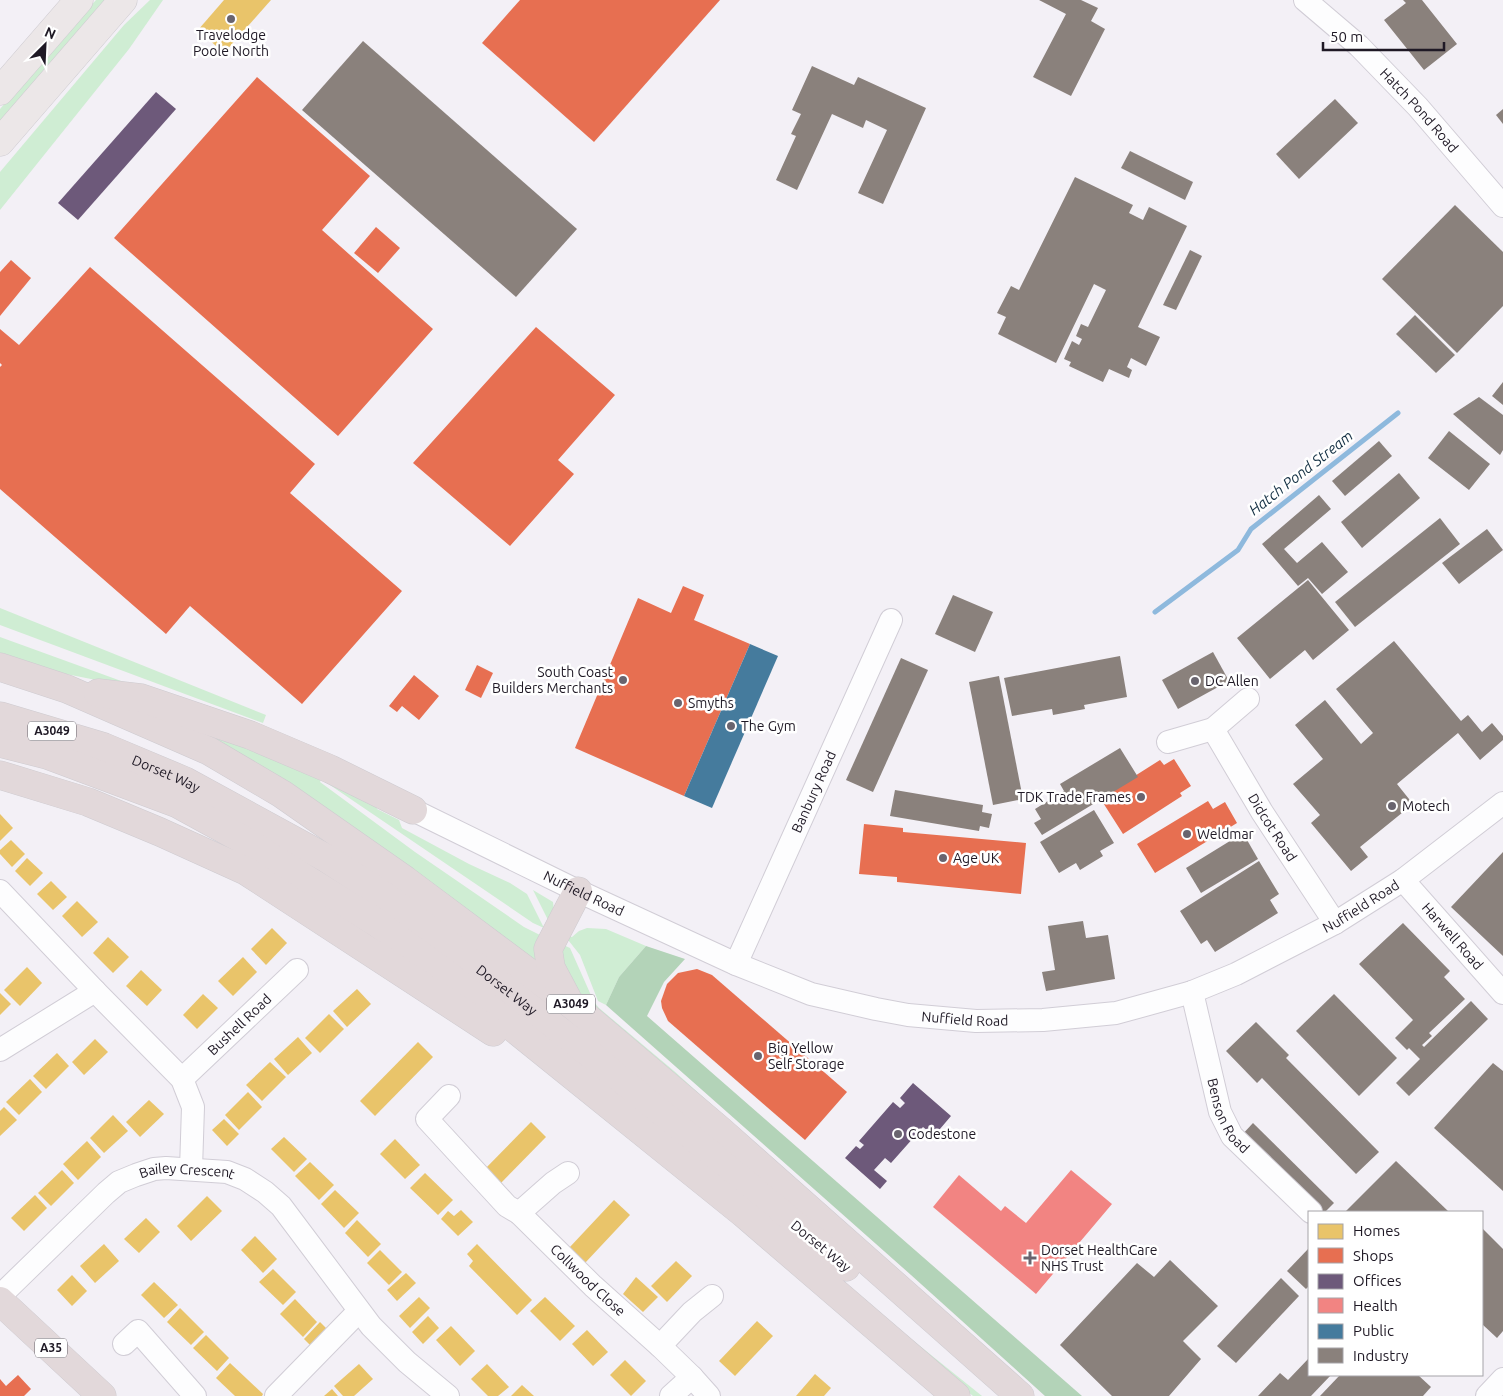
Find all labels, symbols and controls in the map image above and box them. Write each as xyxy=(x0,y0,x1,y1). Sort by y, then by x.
marker: Travelodge Poole North xyxy=(225,13,237,25)
north arrow xyxy=(20,20,70,70)
scale bar xyxy=(1323,20,1444,52)
text: N xyxy=(42,24,58,43)
place label: Travelodge Poole North xyxy=(193,27,269,59)
text: 50 m xyxy=(1330,28,1363,45)
street label: Hatch Pond Road xyxy=(1377,65,1461,156)
water label: Hatch Pond Stream xyxy=(1245,427,1356,518)
place label: South Coast Builders Merchants xyxy=(492,664,613,696)
place label: DC Allen xyxy=(1205,673,1259,689)
marker: South Coast Builders Merchants xyxy=(617,674,629,686)
marker: DC Allen xyxy=(1189,675,1201,687)
place label: Smyths xyxy=(688,695,734,711)
marker: Smyths xyxy=(672,697,684,709)
place label: The Gym xyxy=(741,718,796,734)
marker: The Gym xyxy=(725,720,737,732)
road number: A3049 xyxy=(28,721,76,740)
street label: Banbury Road xyxy=(788,748,839,835)
street label: Dorset Way xyxy=(130,752,203,796)
place label: TDK Trade Frames xyxy=(1017,789,1131,805)
marker: TDK Trade Frames xyxy=(1135,791,1147,803)
street label: Didcot Road xyxy=(1245,791,1300,864)
place label: Motech xyxy=(1402,798,1450,814)
marker: Motech xyxy=(1386,800,1398,812)
place label: Weldmar xyxy=(1197,826,1255,842)
marker: Weldmar xyxy=(1181,828,1193,840)
place label: Age UK xyxy=(953,850,1000,866)
marker: Age UK xyxy=(937,852,949,864)
street label: Nuffield Road xyxy=(541,867,627,919)
street label: Nuffield Road xyxy=(1320,877,1402,936)
street label: Harwell Road xyxy=(1419,899,1487,973)
street label: Dorset Way xyxy=(473,961,541,1019)
street label: Bushell Road xyxy=(204,991,274,1059)
road number: A3049 xyxy=(547,994,595,1014)
street label: Nuffield Road xyxy=(921,1008,1009,1029)
place label: Big Yellow Self Storage xyxy=(768,1040,845,1072)
marker: Big Yellow Self Storage xyxy=(752,1050,764,1062)
street label: Benson Road xyxy=(1204,1077,1253,1156)
place label: Codestone xyxy=(908,1126,976,1142)
marker: Codestone xyxy=(892,1128,904,1140)
street label: Bailey Crescent xyxy=(137,1160,238,1182)
legend xyxy=(1308,1211,1483,1376)
street label: Dorset Way xyxy=(788,1217,854,1275)
text: Homes xyxy=(1353,1222,1400,1239)
street label: Collwood Close xyxy=(547,1241,629,1319)
place label: Dorset HealthCare NHS Trust xyxy=(1041,1242,1158,1274)
text: Shops xyxy=(1353,1247,1394,1264)
marker: Dorset HealthCare NHS Trust xyxy=(1023,1251,1037,1265)
text: Offices xyxy=(1353,1272,1401,1289)
text: Health xyxy=(1353,1297,1398,1314)
text: Public xyxy=(1353,1322,1394,1339)
road number: A35 xyxy=(35,1339,67,1358)
text: Industry xyxy=(1353,1347,1408,1364)

